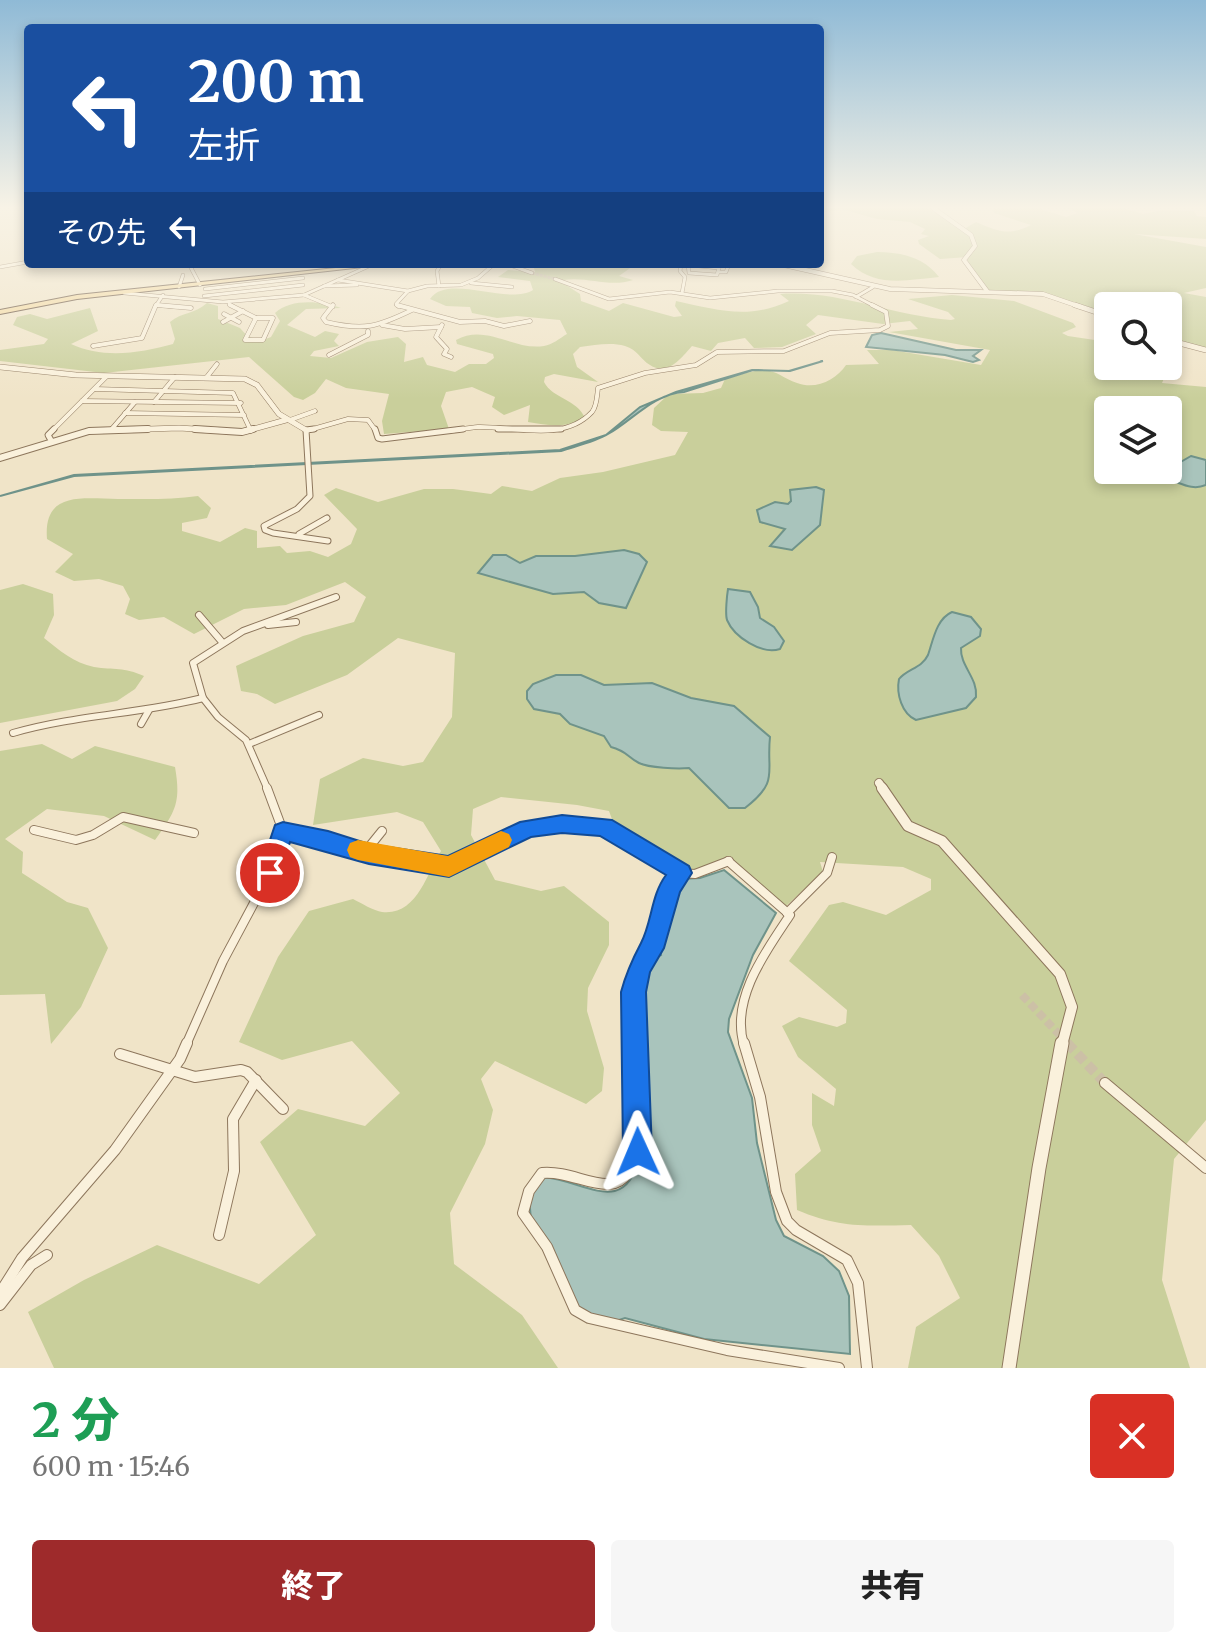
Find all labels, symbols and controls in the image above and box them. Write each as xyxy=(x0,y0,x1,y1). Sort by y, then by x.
text: 200 m xyxy=(188,47,364,117)
icon: left xyxy=(56,56,160,160)
text: 左折 xyxy=(188,123,260,168)
icon: left xyxy=(162,208,206,252)
text: その先 xyxy=(56,213,146,251)
map controls xyxy=(1094,292,1182,484)
button: search xyxy=(1094,292,1182,380)
button: layers xyxy=(1094,396,1182,484)
pin xyxy=(236,839,304,907)
icon: arrive xyxy=(248,851,292,895)
position arrow xyxy=(596,1110,680,1194)
text: 2 分 xyxy=(32,1390,120,1450)
button: close xyxy=(1090,1394,1174,1478)
text: 600 m · 15:46 xyxy=(32,1450,190,1483)
button: 終了 xyxy=(32,1540,595,1632)
button: 共有 xyxy=(611,1540,1174,1632)

